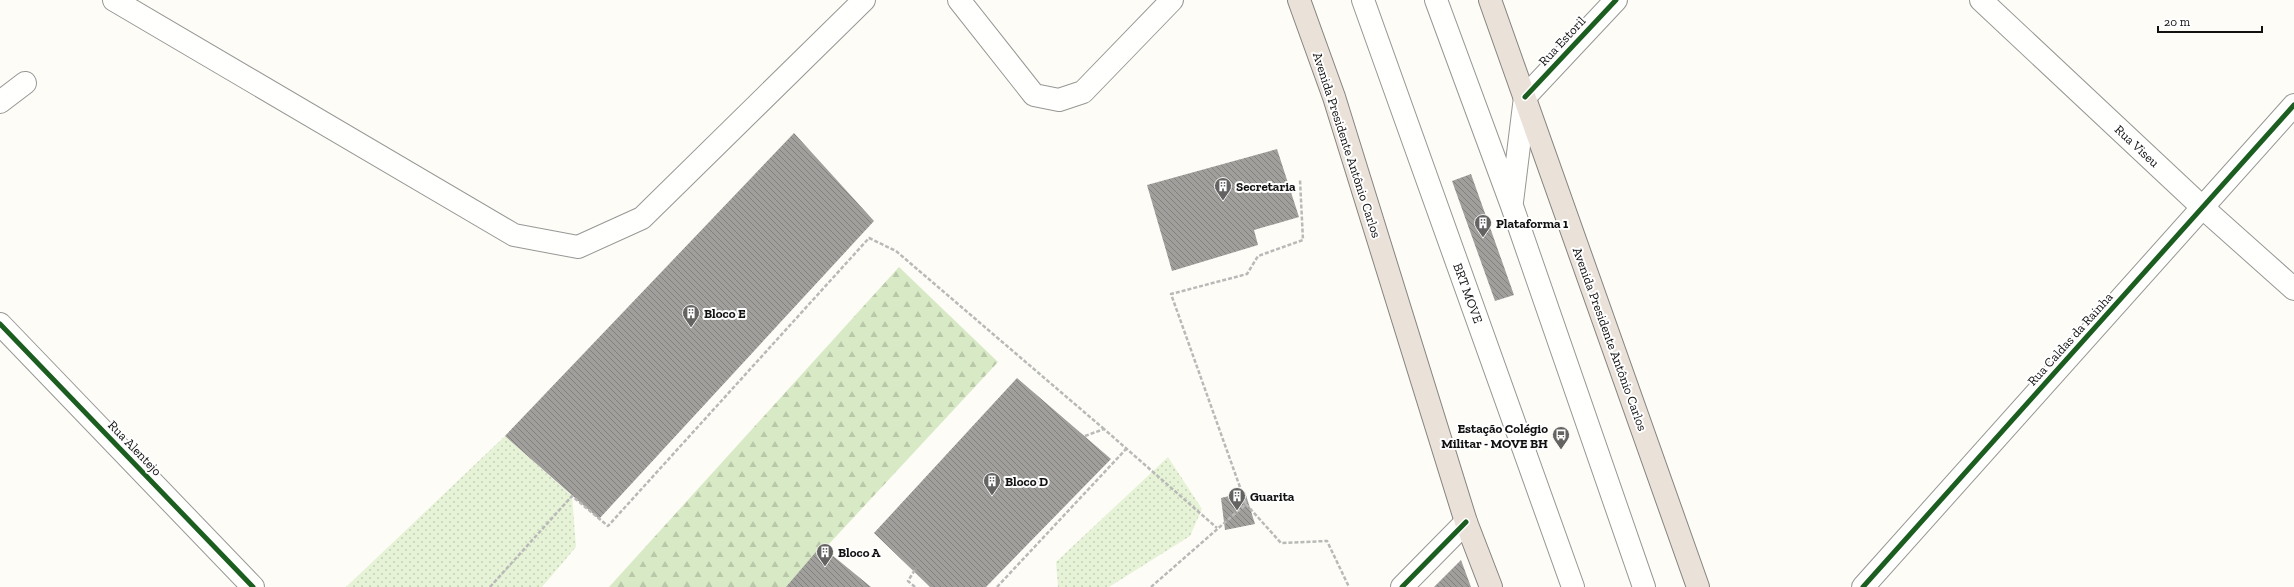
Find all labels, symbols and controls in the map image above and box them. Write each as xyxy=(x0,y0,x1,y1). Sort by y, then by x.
scale bar xyxy=(2158,8,2262,34)
street label: Rua Estoril xyxy=(1535,13,1589,69)
text: 20 m xyxy=(2164,15,2191,29)
street label: Avenida Presidente Antônio Carlos xyxy=(1310,50,1384,240)
street label: Rua Viseu xyxy=(2112,122,2163,171)
building icon: Secretaria xyxy=(1213,176,1233,201)
place label: Secretaria xyxy=(1236,179,1296,194)
building icon: Plataforma 1 xyxy=(1473,213,1493,238)
place label: Plataforma 1 xyxy=(1496,216,1569,231)
street label: Avenida Presidente Antônio Carlos xyxy=(1570,245,1650,433)
street label: BRT MOVE xyxy=(1450,261,1486,326)
street label: Rua Caldas da Rainha xyxy=(2024,289,2116,389)
building icon: Bloco E xyxy=(681,303,701,328)
place label: Bloco E xyxy=(704,306,746,321)
street label: Rua Alentejo xyxy=(104,417,165,479)
place label: Estação Colégio Militar - MOVE BH xyxy=(1441,421,1548,451)
bus stop icon: Estação Colégio Militar - MOVE BH xyxy=(1551,425,1571,450)
building icon: Bloco D xyxy=(982,471,1002,496)
place label: Bloco D xyxy=(1005,474,1048,489)
building icon: Guarita xyxy=(1227,486,1247,511)
place label: Guarita xyxy=(1250,489,1295,504)
building icon: Bloco A xyxy=(815,542,835,567)
place label: Bloco A xyxy=(838,545,881,560)

